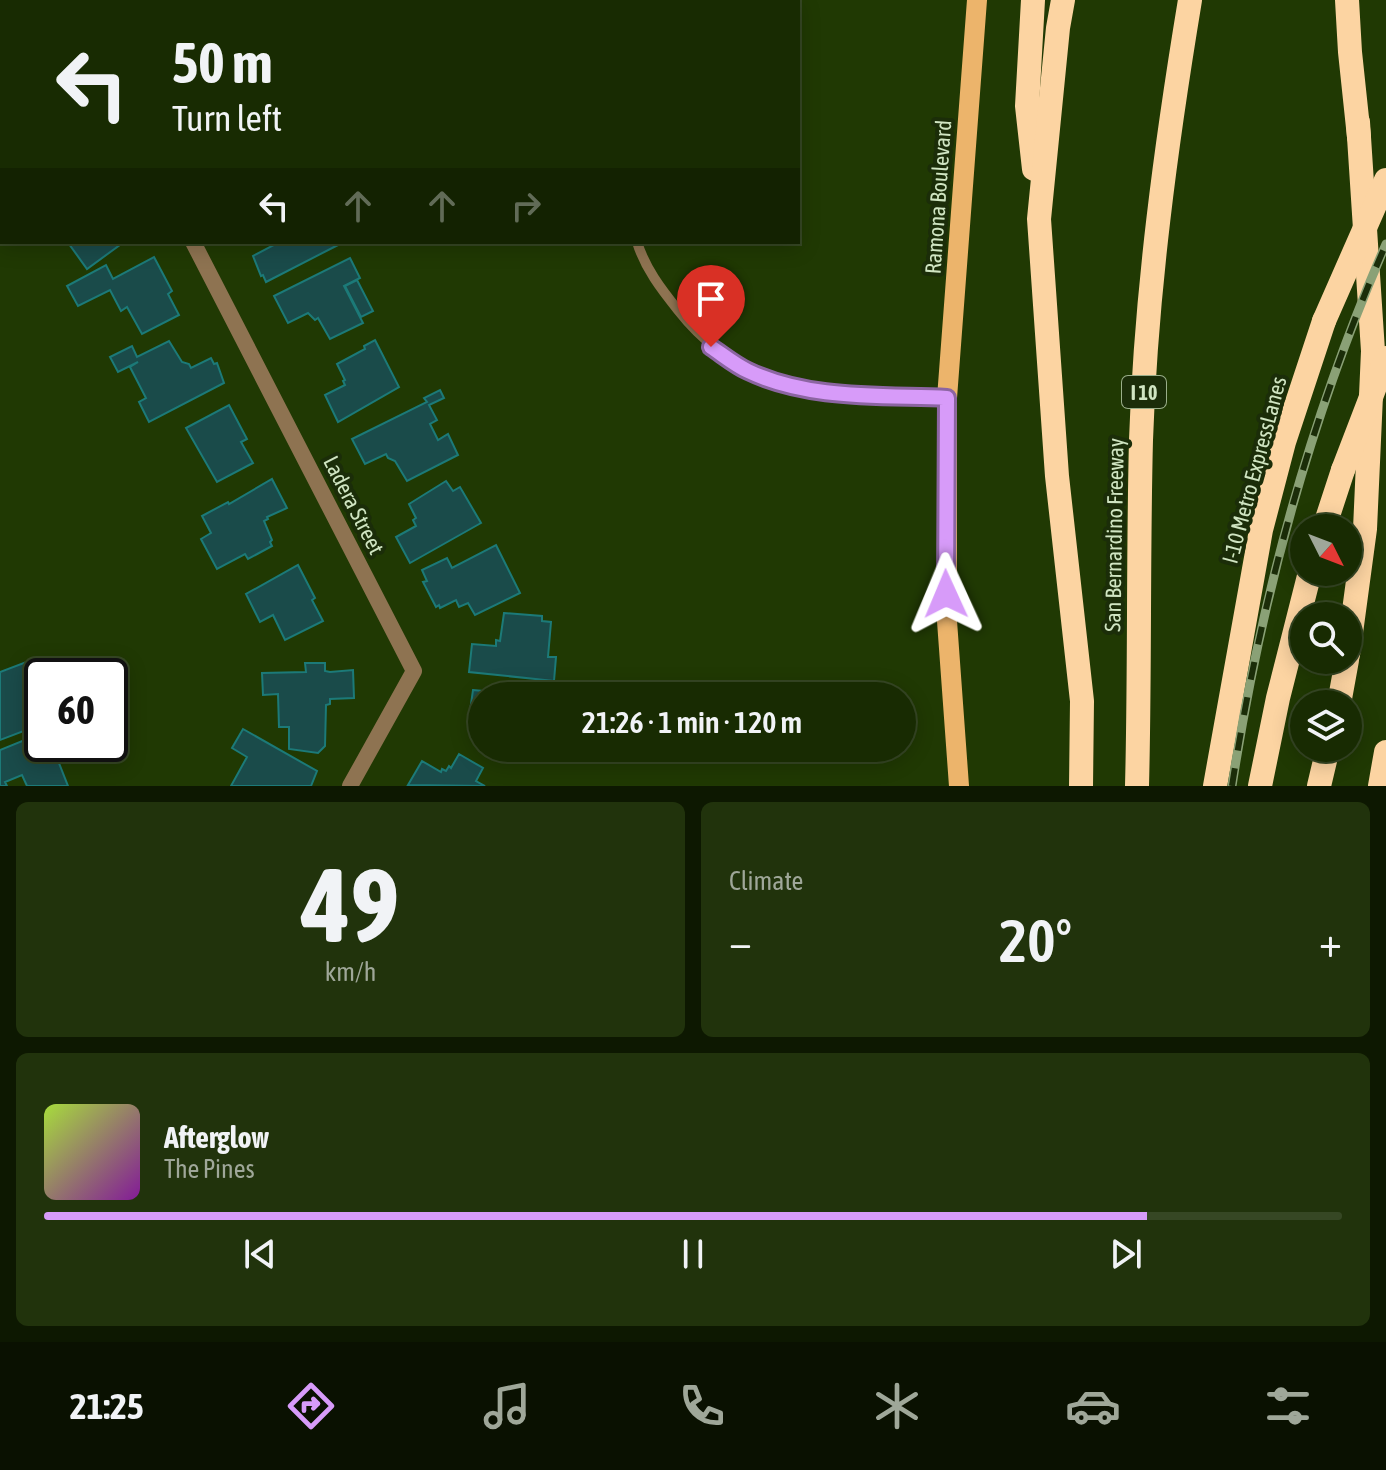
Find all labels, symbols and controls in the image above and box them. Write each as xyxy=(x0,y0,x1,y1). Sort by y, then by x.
text: 50 m xyxy=(172,31,273,95)
icon: left xyxy=(40,32,144,136)
text: Turn left xyxy=(172,97,282,139)
street label: Ramona Boulevard xyxy=(920,119,956,275)
icon: left xyxy=(252,184,296,228)
icon: ahead xyxy=(336,184,380,228)
icon: ahead xyxy=(420,184,464,228)
icon: right xyxy=(504,184,548,228)
pin xyxy=(677,265,745,347)
icon: arrive xyxy=(689,277,733,321)
street label: I-10 Metro ExpressLanes xyxy=(1217,373,1292,566)
road number: I 10 xyxy=(1122,376,1166,408)
street label: San Bernardino Freeway xyxy=(1099,438,1129,632)
street label: Ladera Street xyxy=(318,452,390,558)
north arrow xyxy=(1290,514,1362,586)
map controls xyxy=(1290,514,1362,762)
position arrow xyxy=(904,552,988,636)
button: search xyxy=(1290,602,1362,674)
speed limit sign: 60 xyxy=(24,658,128,762)
button: layers xyxy=(1290,690,1362,762)
text: 21:26 · 1 min · 120 m xyxy=(582,705,802,739)
text: 49 xyxy=(302,845,399,964)
text: Climate xyxy=(729,866,803,896)
text: 20° xyxy=(999,906,1072,975)
text: − xyxy=(729,916,752,966)
text: + xyxy=(1319,916,1342,966)
text: km/h xyxy=(325,957,376,987)
text: Afterglow xyxy=(164,1120,269,1154)
text: The Pines xyxy=(164,1154,255,1184)
icon: previous xyxy=(238,1232,282,1276)
icon: pause xyxy=(671,1232,715,1276)
icon: next xyxy=(1104,1232,1148,1276)
icon: directions xyxy=(283,1378,339,1434)
icon: music xyxy=(479,1378,535,1434)
icon: phone xyxy=(674,1378,730,1434)
icon: climate xyxy=(869,1378,925,1434)
icon: car xyxy=(1065,1378,1121,1434)
icon: filters xyxy=(1260,1378,1316,1434)
text: 21:25 xyxy=(70,1385,144,1427)

